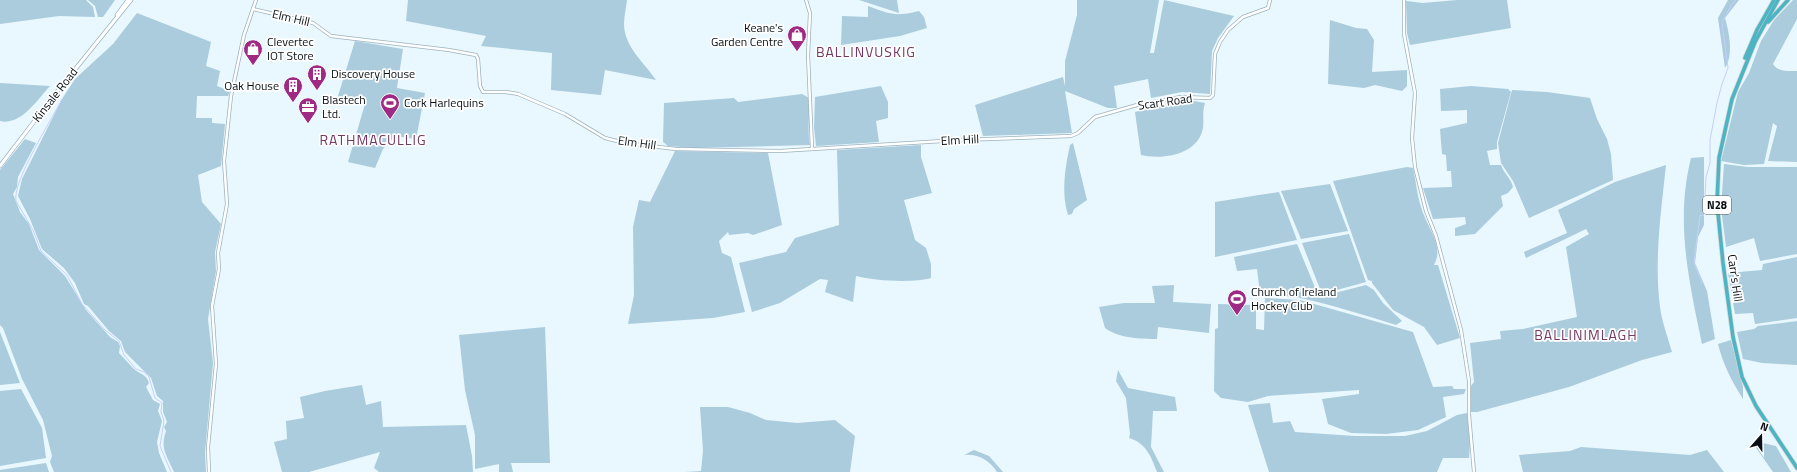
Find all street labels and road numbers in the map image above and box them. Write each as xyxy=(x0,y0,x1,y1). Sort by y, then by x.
street label: Elm Hill xyxy=(270,4,312,31)
street label: Kinsale Road xyxy=(27,63,82,126)
street label: Scart Road xyxy=(1137,88,1193,115)
street label: Elm Hill xyxy=(940,129,980,150)
street label: Elm Hill xyxy=(617,130,657,155)
road number: N28 xyxy=(1703,196,1731,214)
street label: Carr's Hill xyxy=(1723,253,1748,303)

